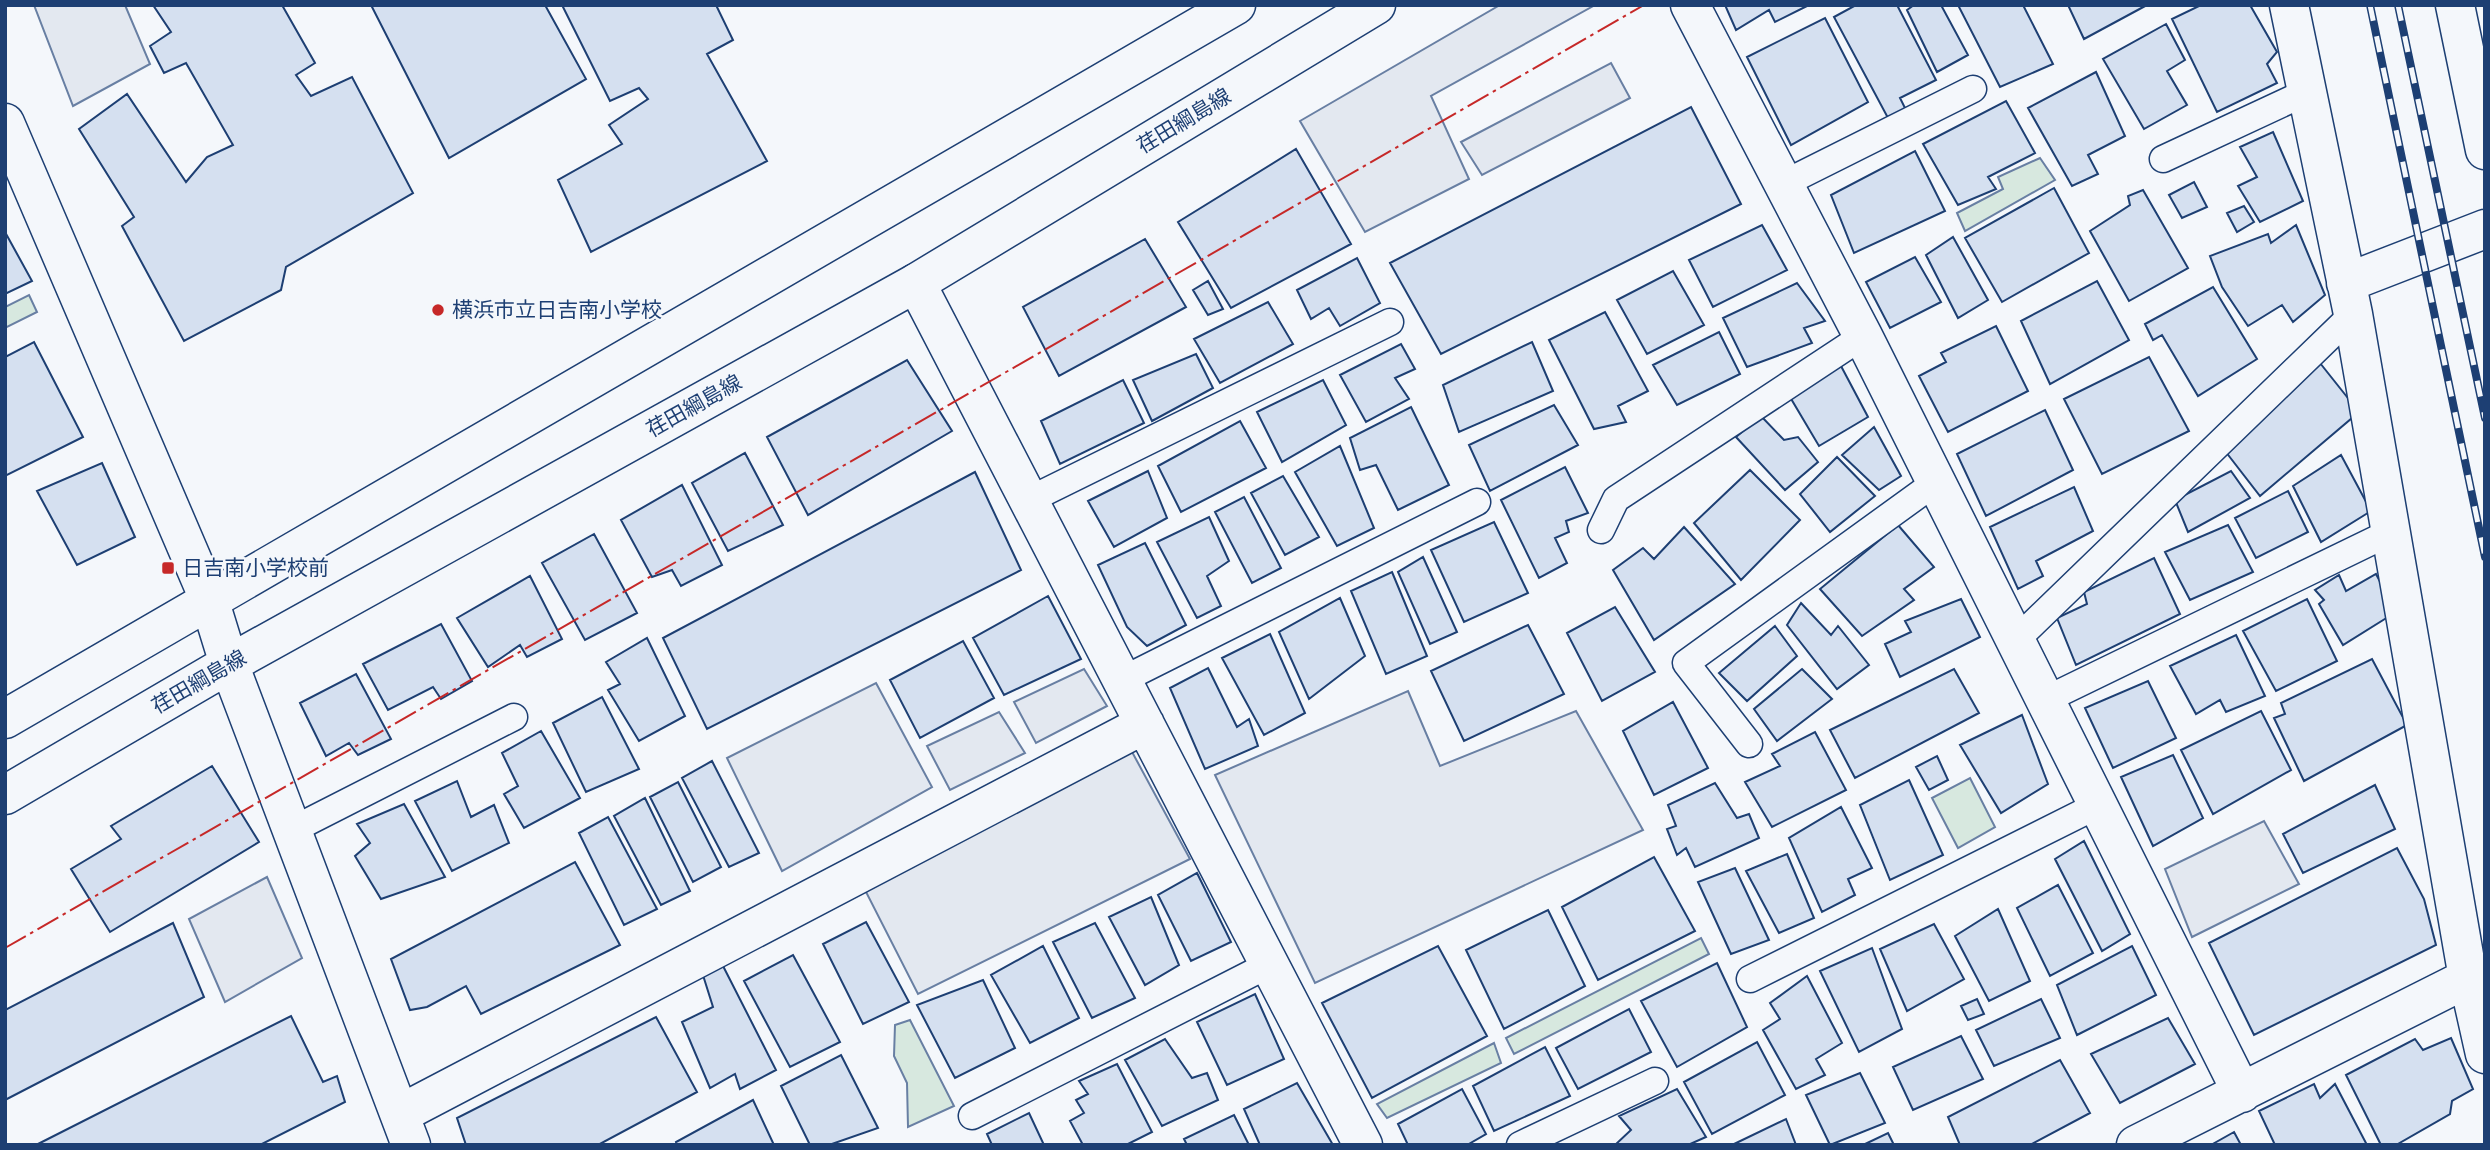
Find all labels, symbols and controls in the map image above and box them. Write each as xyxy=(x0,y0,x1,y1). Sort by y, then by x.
street label: 荏田綱島線 xyxy=(1132,82,1236,159)
place label: 横浜市立日吉南小学校 xyxy=(452,296,662,323)
marker: 横浜市立日吉南小学校 xyxy=(430,302,446,318)
street label: 荏田綱島線 xyxy=(641,368,746,443)
place label: 日吉南小学校前 xyxy=(182,554,329,581)
marker: 日吉南小学校前 xyxy=(160,560,176,576)
street label: 荏田綱島線 xyxy=(147,644,251,720)

